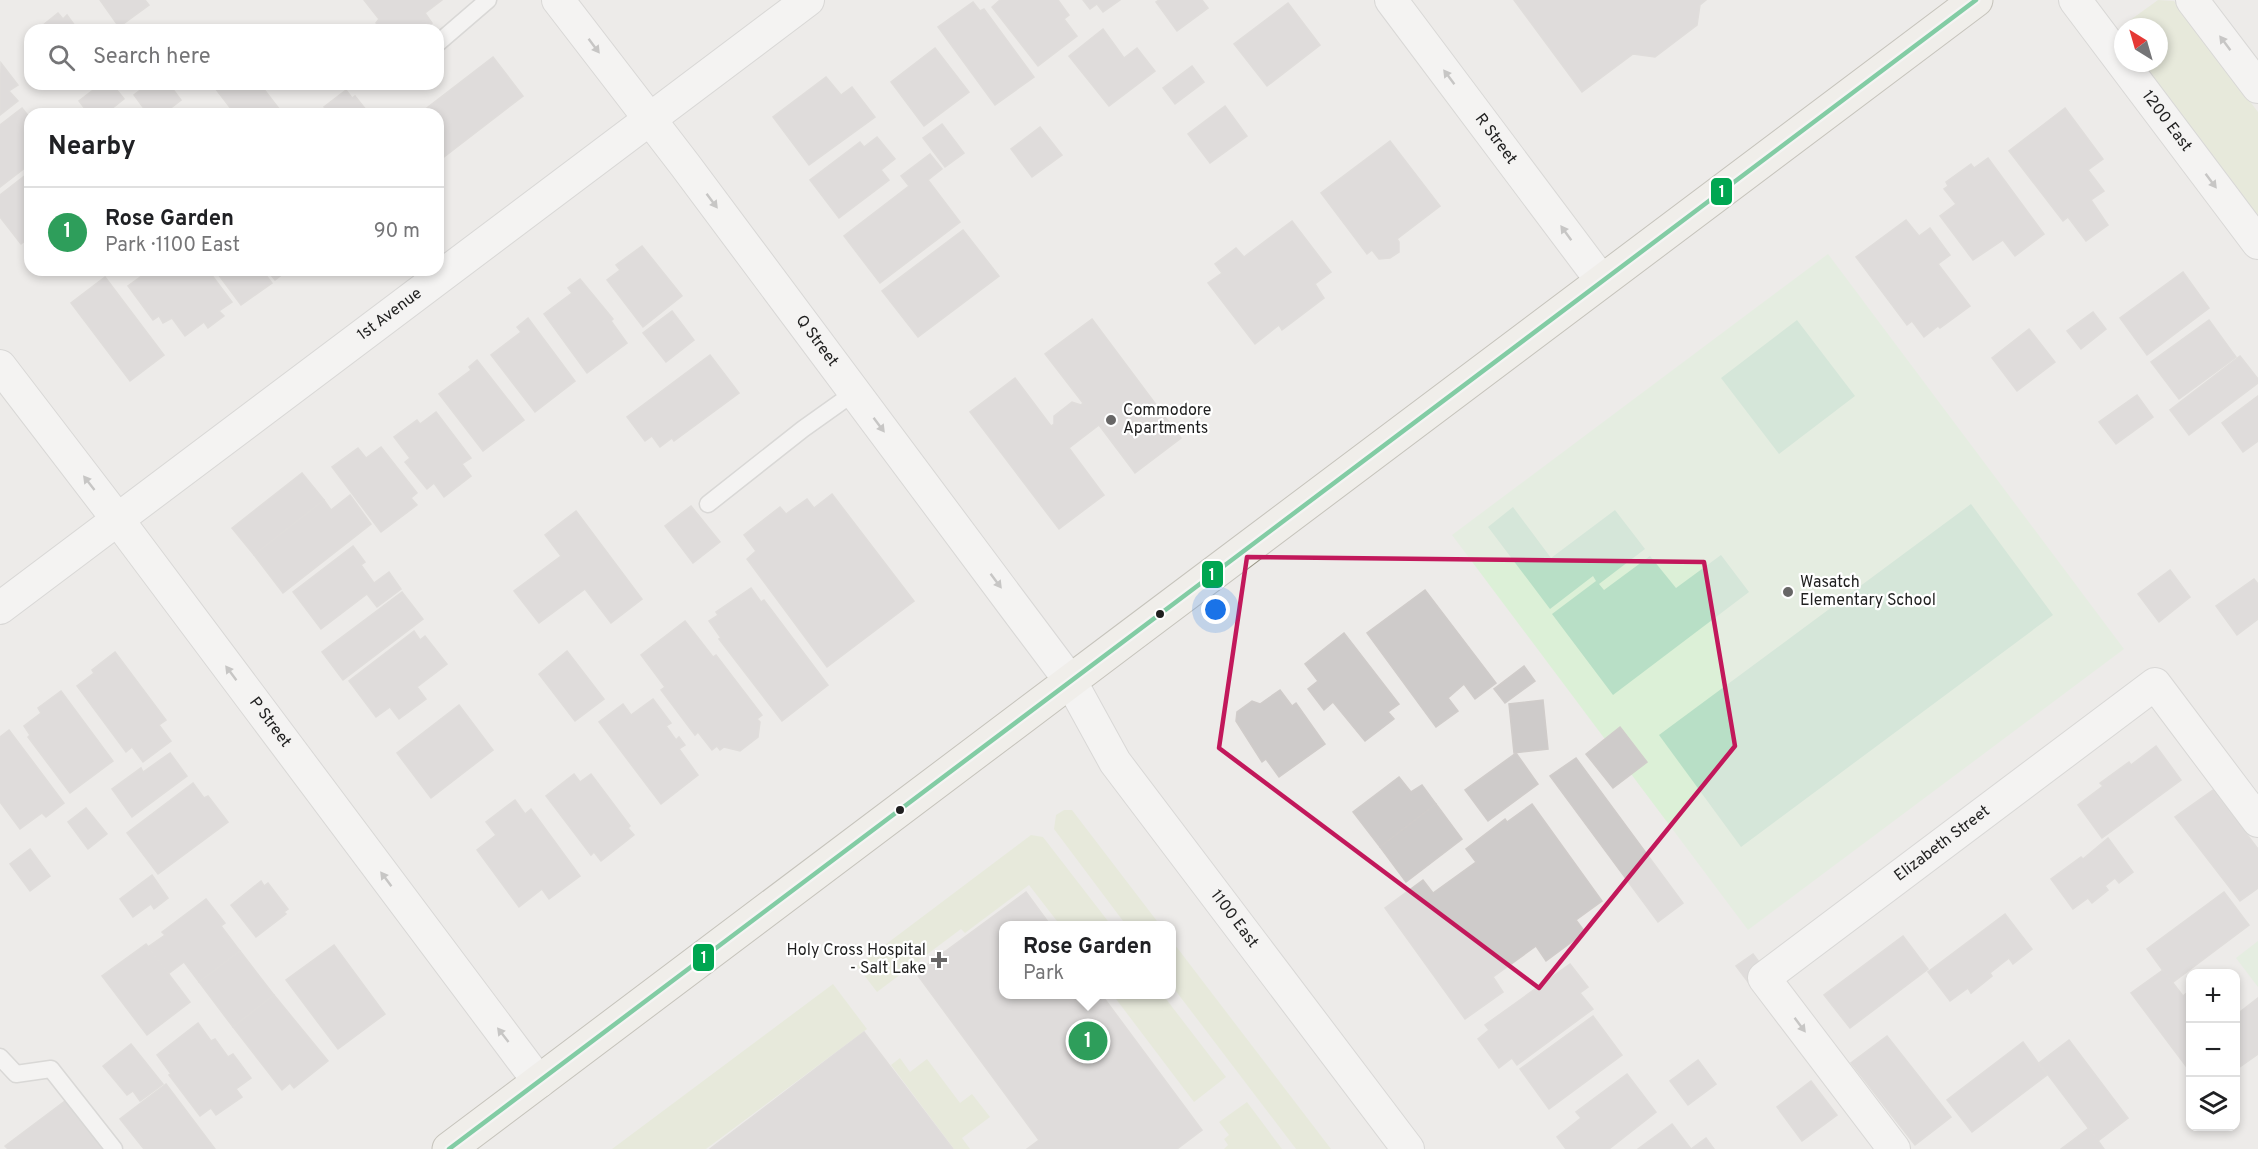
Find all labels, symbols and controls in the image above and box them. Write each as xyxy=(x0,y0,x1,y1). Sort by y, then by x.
north arrow xyxy=(2114,18,2168,72)
search box xyxy=(24,24,444,90)
one-way arrow xyxy=(2219,36,2231,52)
one-way arrow xyxy=(588,38,600,54)
icon: search xyxy=(45,41,78,74)
text: Search here xyxy=(93,44,211,71)
one-way arrow xyxy=(1442,69,1455,85)
street label: 1200 East xyxy=(2137,87,2196,156)
street label: R Street xyxy=(1470,110,1521,169)
text: Nearby xyxy=(48,131,136,164)
one-way arrow xyxy=(2205,173,2217,189)
line badge: 1 xyxy=(1710,177,1733,206)
text: 1 xyxy=(1719,183,1725,203)
one-way arrow xyxy=(706,194,718,209)
text: Rose Garden xyxy=(105,206,234,233)
text: 1 xyxy=(64,219,72,245)
text: 90 m xyxy=(374,219,420,245)
one-way arrow xyxy=(1560,225,1572,241)
text: Park · 1100 East xyxy=(105,233,240,259)
street label: 1st Avenue xyxy=(354,284,426,345)
street label: Q Street xyxy=(791,311,842,371)
place label: Commodore Apartments xyxy=(1123,401,1211,439)
marker: Commodore Apartments xyxy=(1104,413,1118,427)
one-way arrow xyxy=(873,417,885,433)
one-way arrow xyxy=(83,475,96,491)
line badge: 1 xyxy=(1201,560,1224,589)
text: 1 xyxy=(1209,566,1215,586)
place label: Wasatch Elementary School xyxy=(1800,573,1936,611)
one-way arrow xyxy=(989,574,1001,589)
marker: Wasatch Elementary School xyxy=(1781,585,1795,599)
your location xyxy=(1201,595,1230,624)
unlabelled marker xyxy=(1154,608,1166,620)
one-way arrow xyxy=(226,665,238,680)
street label: P Street xyxy=(244,693,295,752)
street label: Elizabeth Street xyxy=(1891,801,1994,886)
unlabelled marker xyxy=(894,804,906,816)
one-way arrow xyxy=(380,872,392,888)
street label: 1100 East xyxy=(1206,886,1262,952)
popup xyxy=(999,921,1176,999)
text: Rose Garden xyxy=(1023,934,1152,961)
place label: Holy Cross Hospital - Salt Lake xyxy=(787,941,926,979)
line badge: 1 xyxy=(692,943,715,972)
text: 1 xyxy=(701,949,707,969)
marker: Holy Cross Hospital - Salt Lake xyxy=(930,951,948,969)
text: Park xyxy=(1023,961,1064,987)
map controls xyxy=(2186,969,2240,1131)
button: + xyxy=(2186,969,2240,1023)
one-way arrow xyxy=(1793,1017,1805,1032)
pin: 1 xyxy=(1068,1018,1108,1064)
button: − xyxy=(2186,1023,2240,1077)
one-way arrow xyxy=(497,1028,509,1044)
button: layers xyxy=(2186,1077,2240,1131)

